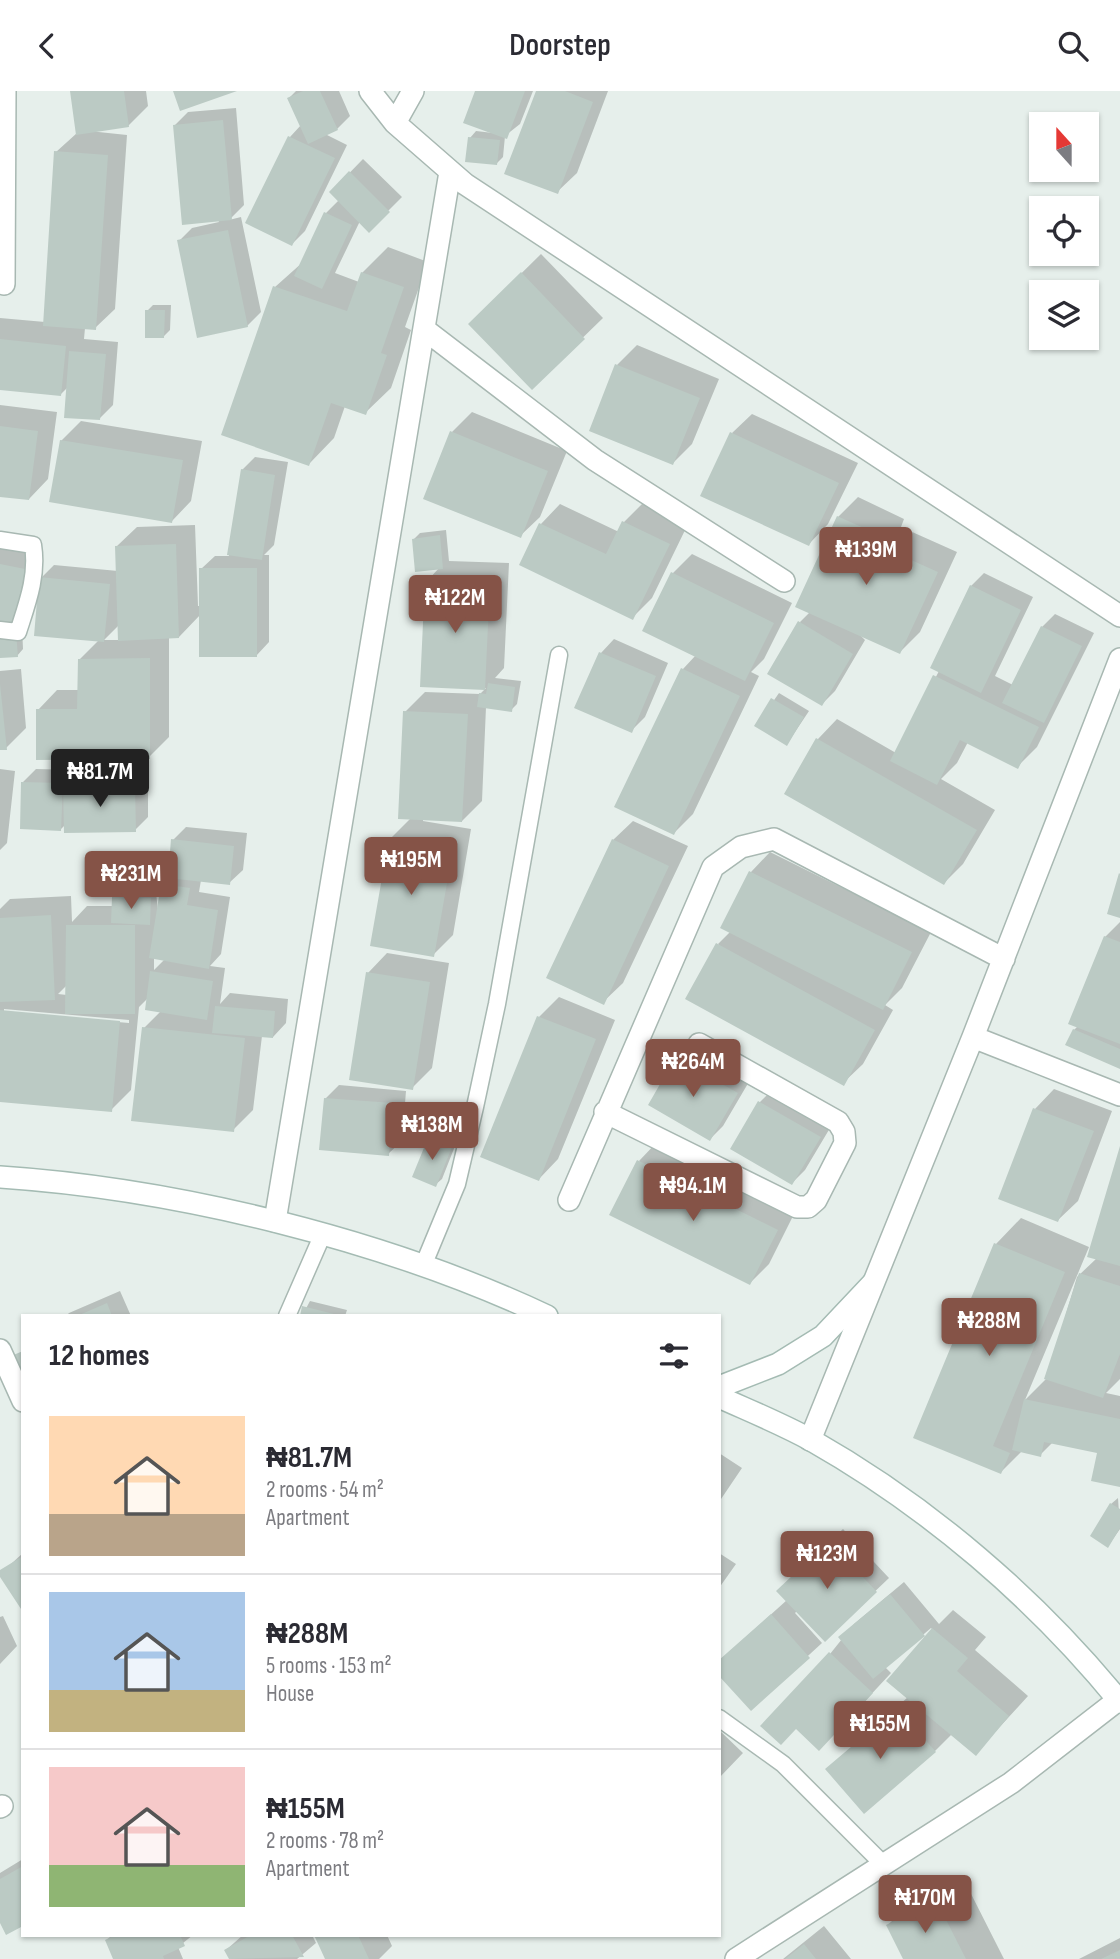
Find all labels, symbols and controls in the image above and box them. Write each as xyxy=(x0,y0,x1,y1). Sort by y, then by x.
text: Doorstep xyxy=(509,26,611,65)
icon: back xyxy=(28,27,66,65)
icon: search xyxy=(1054,27,1092,65)
north arrow xyxy=(1029,112,1099,182)
map controls xyxy=(1029,112,1099,350)
button: locate xyxy=(1029,196,1099,266)
button: layers xyxy=(1029,280,1099,350)
pin: ₦139M xyxy=(817,527,915,587)
text: ₦139M xyxy=(835,536,897,564)
pin: ₦122M xyxy=(406,575,504,635)
text: ₦122M xyxy=(425,584,485,612)
pin: ₦81.7M xyxy=(43,749,157,809)
text: ₦81.7M xyxy=(67,758,133,786)
pin: ₦195M xyxy=(362,837,460,897)
text: ₦195M xyxy=(380,846,442,874)
pin: ₦231M xyxy=(82,851,180,911)
text: ₦231M xyxy=(101,860,161,888)
pin: ₦264M xyxy=(644,1039,742,1099)
text: ₦264M xyxy=(662,1048,724,1076)
pin: ₦138M xyxy=(383,1103,481,1162)
text: ₦138M xyxy=(401,1111,463,1139)
pin: ₦94.1M xyxy=(636,1163,750,1223)
text: ₦94.1M xyxy=(659,1172,727,1200)
pin: ₦288M xyxy=(940,1299,1038,1358)
text: ₦288M xyxy=(958,1307,1020,1335)
icon: filters xyxy=(655,1337,693,1375)
text: 12 homes xyxy=(49,1338,150,1374)
text: ₦81.7M xyxy=(266,1440,352,1476)
icon: home xyxy=(105,1444,189,1528)
text: 2 rooms · 54 m² xyxy=(266,1476,384,1504)
text: Apartment xyxy=(266,1504,350,1532)
pin: ₦123M xyxy=(778,1531,876,1591)
text: ₦123M xyxy=(797,1540,857,1568)
text: ₦288M xyxy=(266,1616,348,1652)
icon: home xyxy=(105,1620,189,1704)
text: 5 rooms · 153 m² xyxy=(266,1652,392,1680)
text: House xyxy=(266,1680,314,1708)
pin: ₦155M xyxy=(831,1701,929,1761)
text: ₦155M xyxy=(850,1710,910,1738)
text: ₦155M xyxy=(266,1791,345,1827)
icon: home xyxy=(105,1795,189,1879)
text: 2 rooms · 78 m² xyxy=(266,1827,384,1855)
text: Apartment xyxy=(266,1855,350,1883)
pin: ₦170M xyxy=(876,1875,974,1935)
text: ₦170M xyxy=(895,1884,955,1912)

